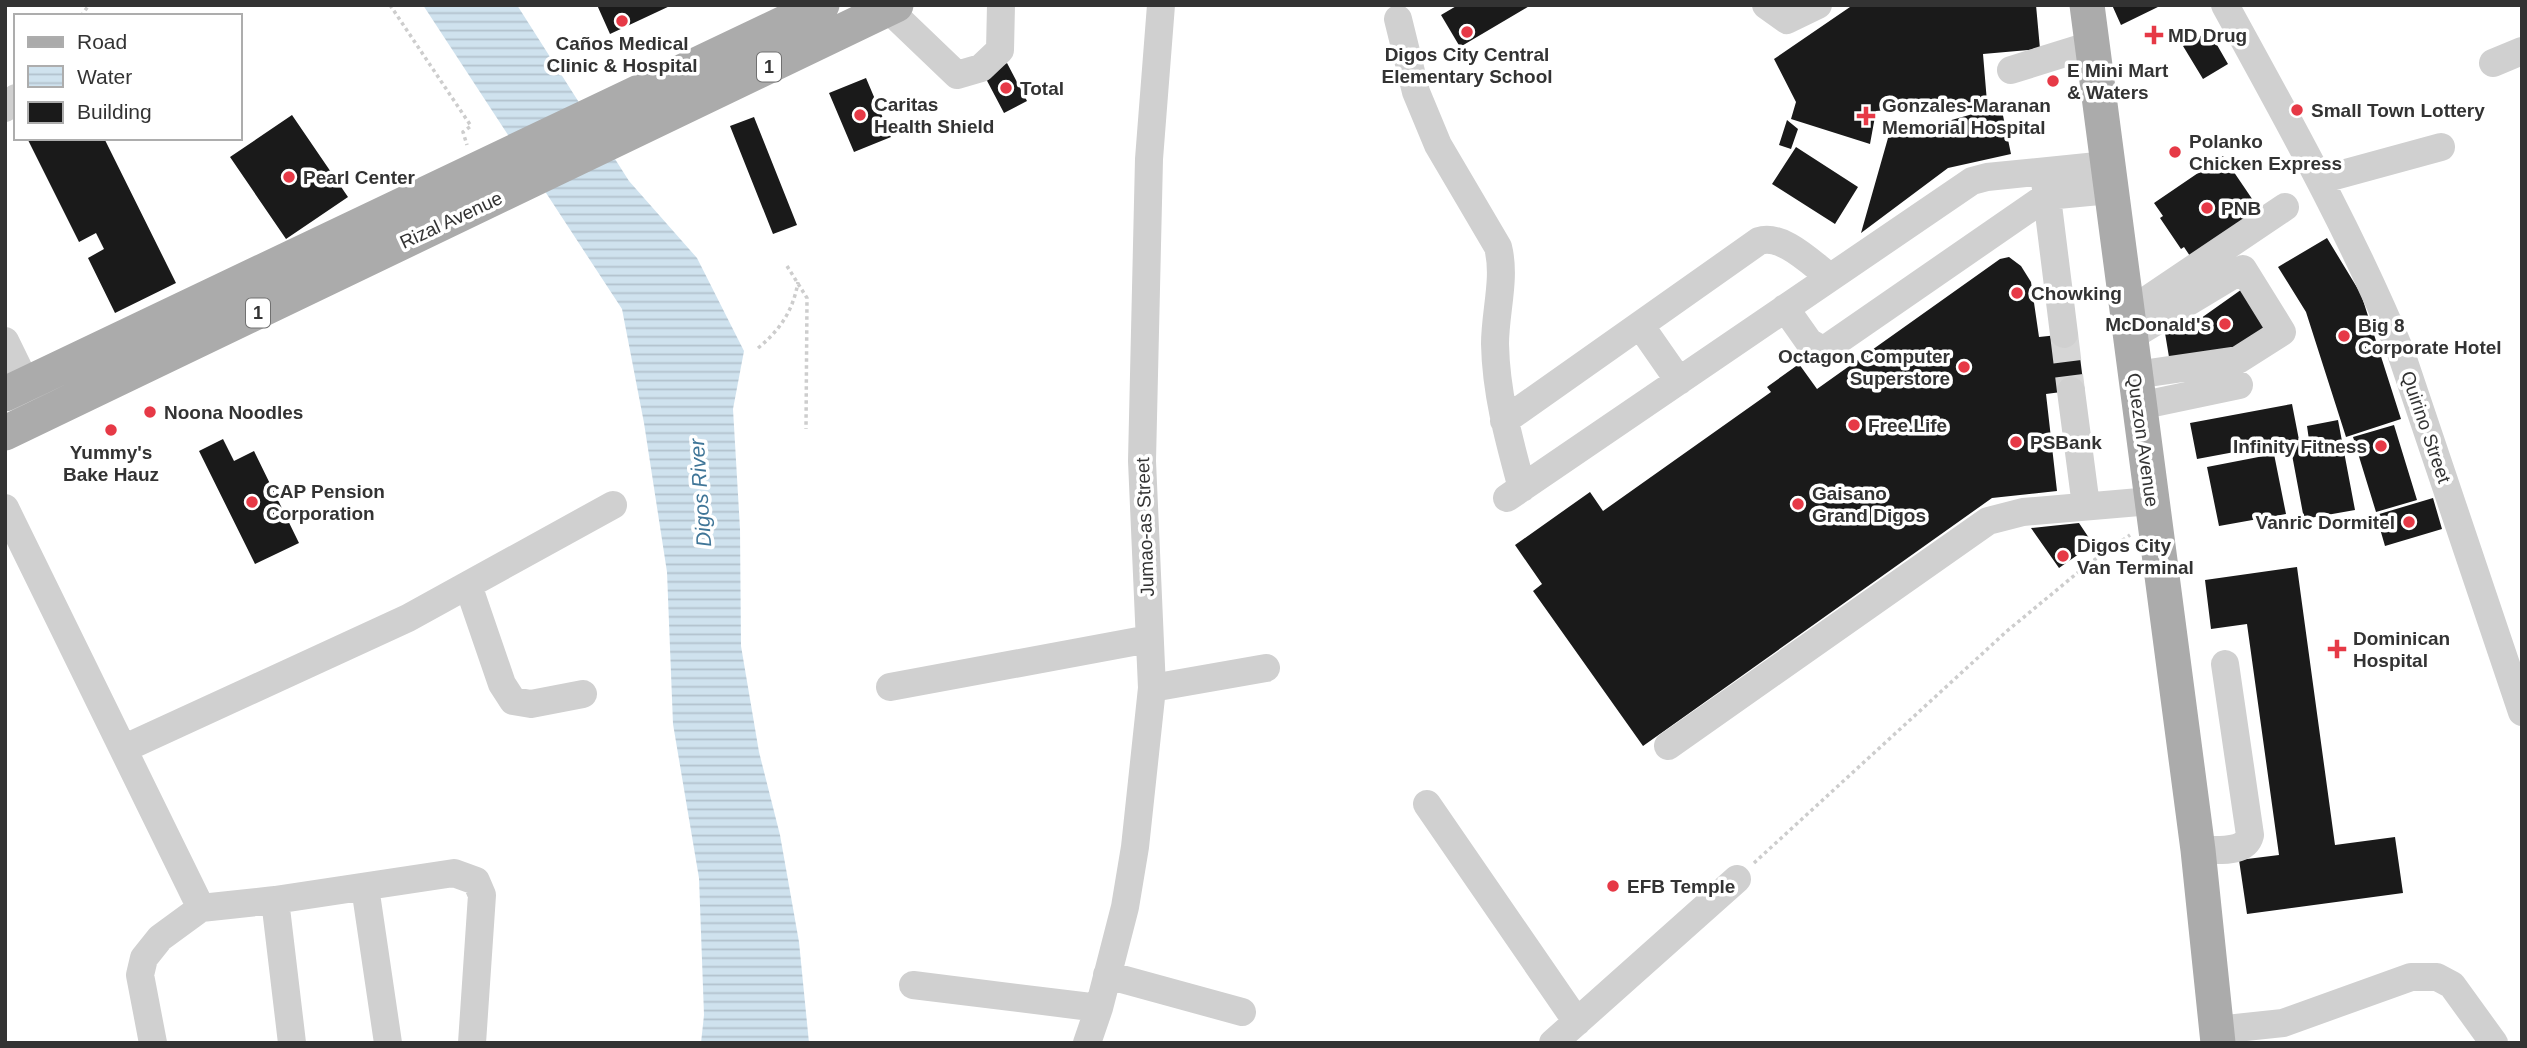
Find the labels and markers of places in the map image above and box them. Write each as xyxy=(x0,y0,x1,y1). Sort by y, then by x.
marker: Caños Medical Clinic & Hospital xyxy=(614,13,630,29)
marker: Digos City Central Elementary School xyxy=(1459,24,1475,40)
place label: MD Drug xyxy=(2168,25,2247,46)
marker: MD Drug xyxy=(2146,27,2162,43)
place label: Caños Medical Clinic & Hospital xyxy=(547,33,697,76)
place label: Digos City Central Elementary School xyxy=(1381,44,1553,87)
place label: E Mini Mart & Waters xyxy=(2067,60,2169,103)
marker: E Mini Mart & Waters xyxy=(2045,73,2061,89)
place label: Total xyxy=(1020,78,1064,99)
marker: Total xyxy=(998,80,1014,96)
place label: Caritas Health Shield xyxy=(874,94,994,137)
place label: Gonzales-Maranan Memorial Hospital xyxy=(1882,95,2051,138)
place label: Small Town Lottery xyxy=(2311,100,2485,121)
marker: Small Town Lottery xyxy=(2289,102,2305,118)
marker: Gonzales-Maranan Memorial Hospital xyxy=(1856,106,1876,126)
marker: Caritas Health Shield xyxy=(852,107,868,123)
place label: Polanko Chicken Express xyxy=(2189,131,2342,174)
marker: Polanko Chicken Express xyxy=(2167,144,2183,160)
place label: Pearl Center xyxy=(303,167,416,188)
marker: Pearl Center xyxy=(281,169,297,185)
place label: PNB xyxy=(2221,198,2261,219)
marker: PNB xyxy=(2199,200,2215,216)
place label: Chowking xyxy=(2031,283,2122,304)
marker: Chowking xyxy=(2009,285,2025,301)
place label: McDonald's xyxy=(2105,314,2211,335)
place label: Big 8 Corporate Hotel xyxy=(2358,315,2502,358)
marker: McDonald's xyxy=(2217,316,2233,332)
marker: Big 8 Corporate Hotel xyxy=(2336,328,2352,344)
place label: Octagon Computer Superstore xyxy=(1778,346,1951,389)
marker: Octagon Computer Superstore xyxy=(1956,359,1972,375)
place label: Noona Noodles xyxy=(164,402,303,423)
marker: Noona Noodles xyxy=(142,404,158,420)
place label: Free.Life xyxy=(1868,415,1947,436)
marker: Free.Life xyxy=(1846,417,1862,433)
marker: Yummy's Bake Hauz xyxy=(103,422,119,438)
place label: PSBank xyxy=(2030,432,2102,453)
marker: PSBank xyxy=(2008,434,2024,450)
place label: Infinity Fitness xyxy=(2233,436,2367,457)
marker: Infinity Fitness xyxy=(2373,438,2389,454)
place label: Yummy's Bake Hauz xyxy=(63,442,159,485)
place label: CAP Pension Corporation xyxy=(266,481,385,524)
place label: Gaisano Grand Digos xyxy=(1812,483,1926,526)
marker: CAP Pension Corporation xyxy=(244,494,260,510)
marker: Gaisano Grand Digos xyxy=(1790,496,1806,512)
place label: Vanric Dormitel xyxy=(2256,512,2395,533)
marker: Vanric Dormitel xyxy=(2401,514,2417,530)
place label: Digos City Van Terminal xyxy=(2077,535,2194,578)
marker: Digos City Van Terminal xyxy=(2055,548,2071,564)
place label: Dominican Hospital xyxy=(2353,628,2450,671)
marker: Dominican Hospital xyxy=(2327,639,2347,659)
place label: EFB Temple xyxy=(1627,876,1735,897)
marker: EFB Temple xyxy=(1605,878,1621,894)

